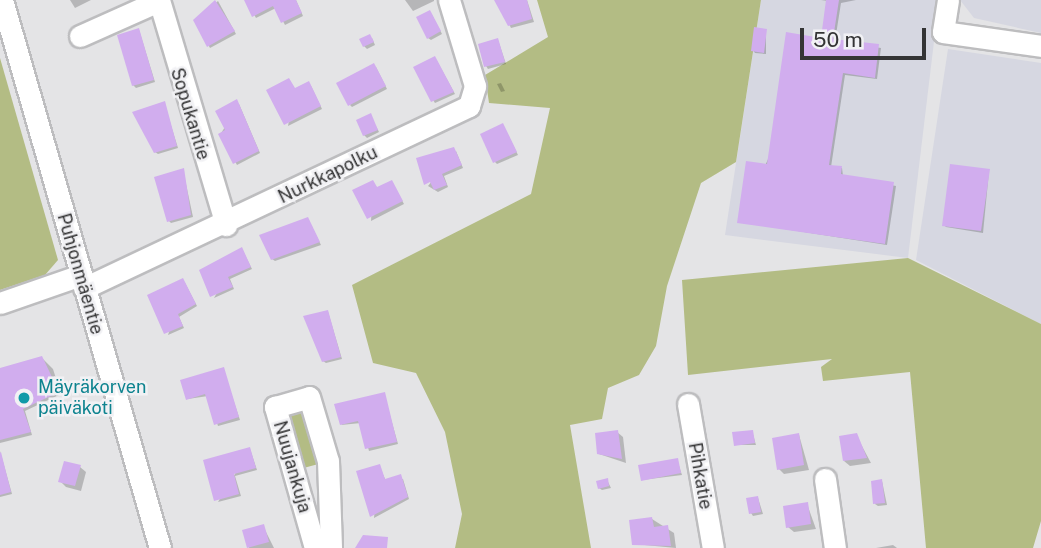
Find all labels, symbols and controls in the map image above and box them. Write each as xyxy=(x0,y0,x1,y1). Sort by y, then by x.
scale bar xyxy=(803,14,929,58)
text: 50 m xyxy=(813,27,863,52)
street label: Sopukantie xyxy=(166,65,214,163)
street label: Nurkkapolku xyxy=(275,142,381,208)
street label: Puhjonmäentie xyxy=(52,211,108,337)
place label: Mäyräkorven päiväkoti xyxy=(38,377,146,420)
marker: Mäyräkorven päiväkoti xyxy=(16,390,32,406)
street label: Nuujankuja xyxy=(269,419,315,515)
street label: Pihkatie xyxy=(684,441,716,511)

